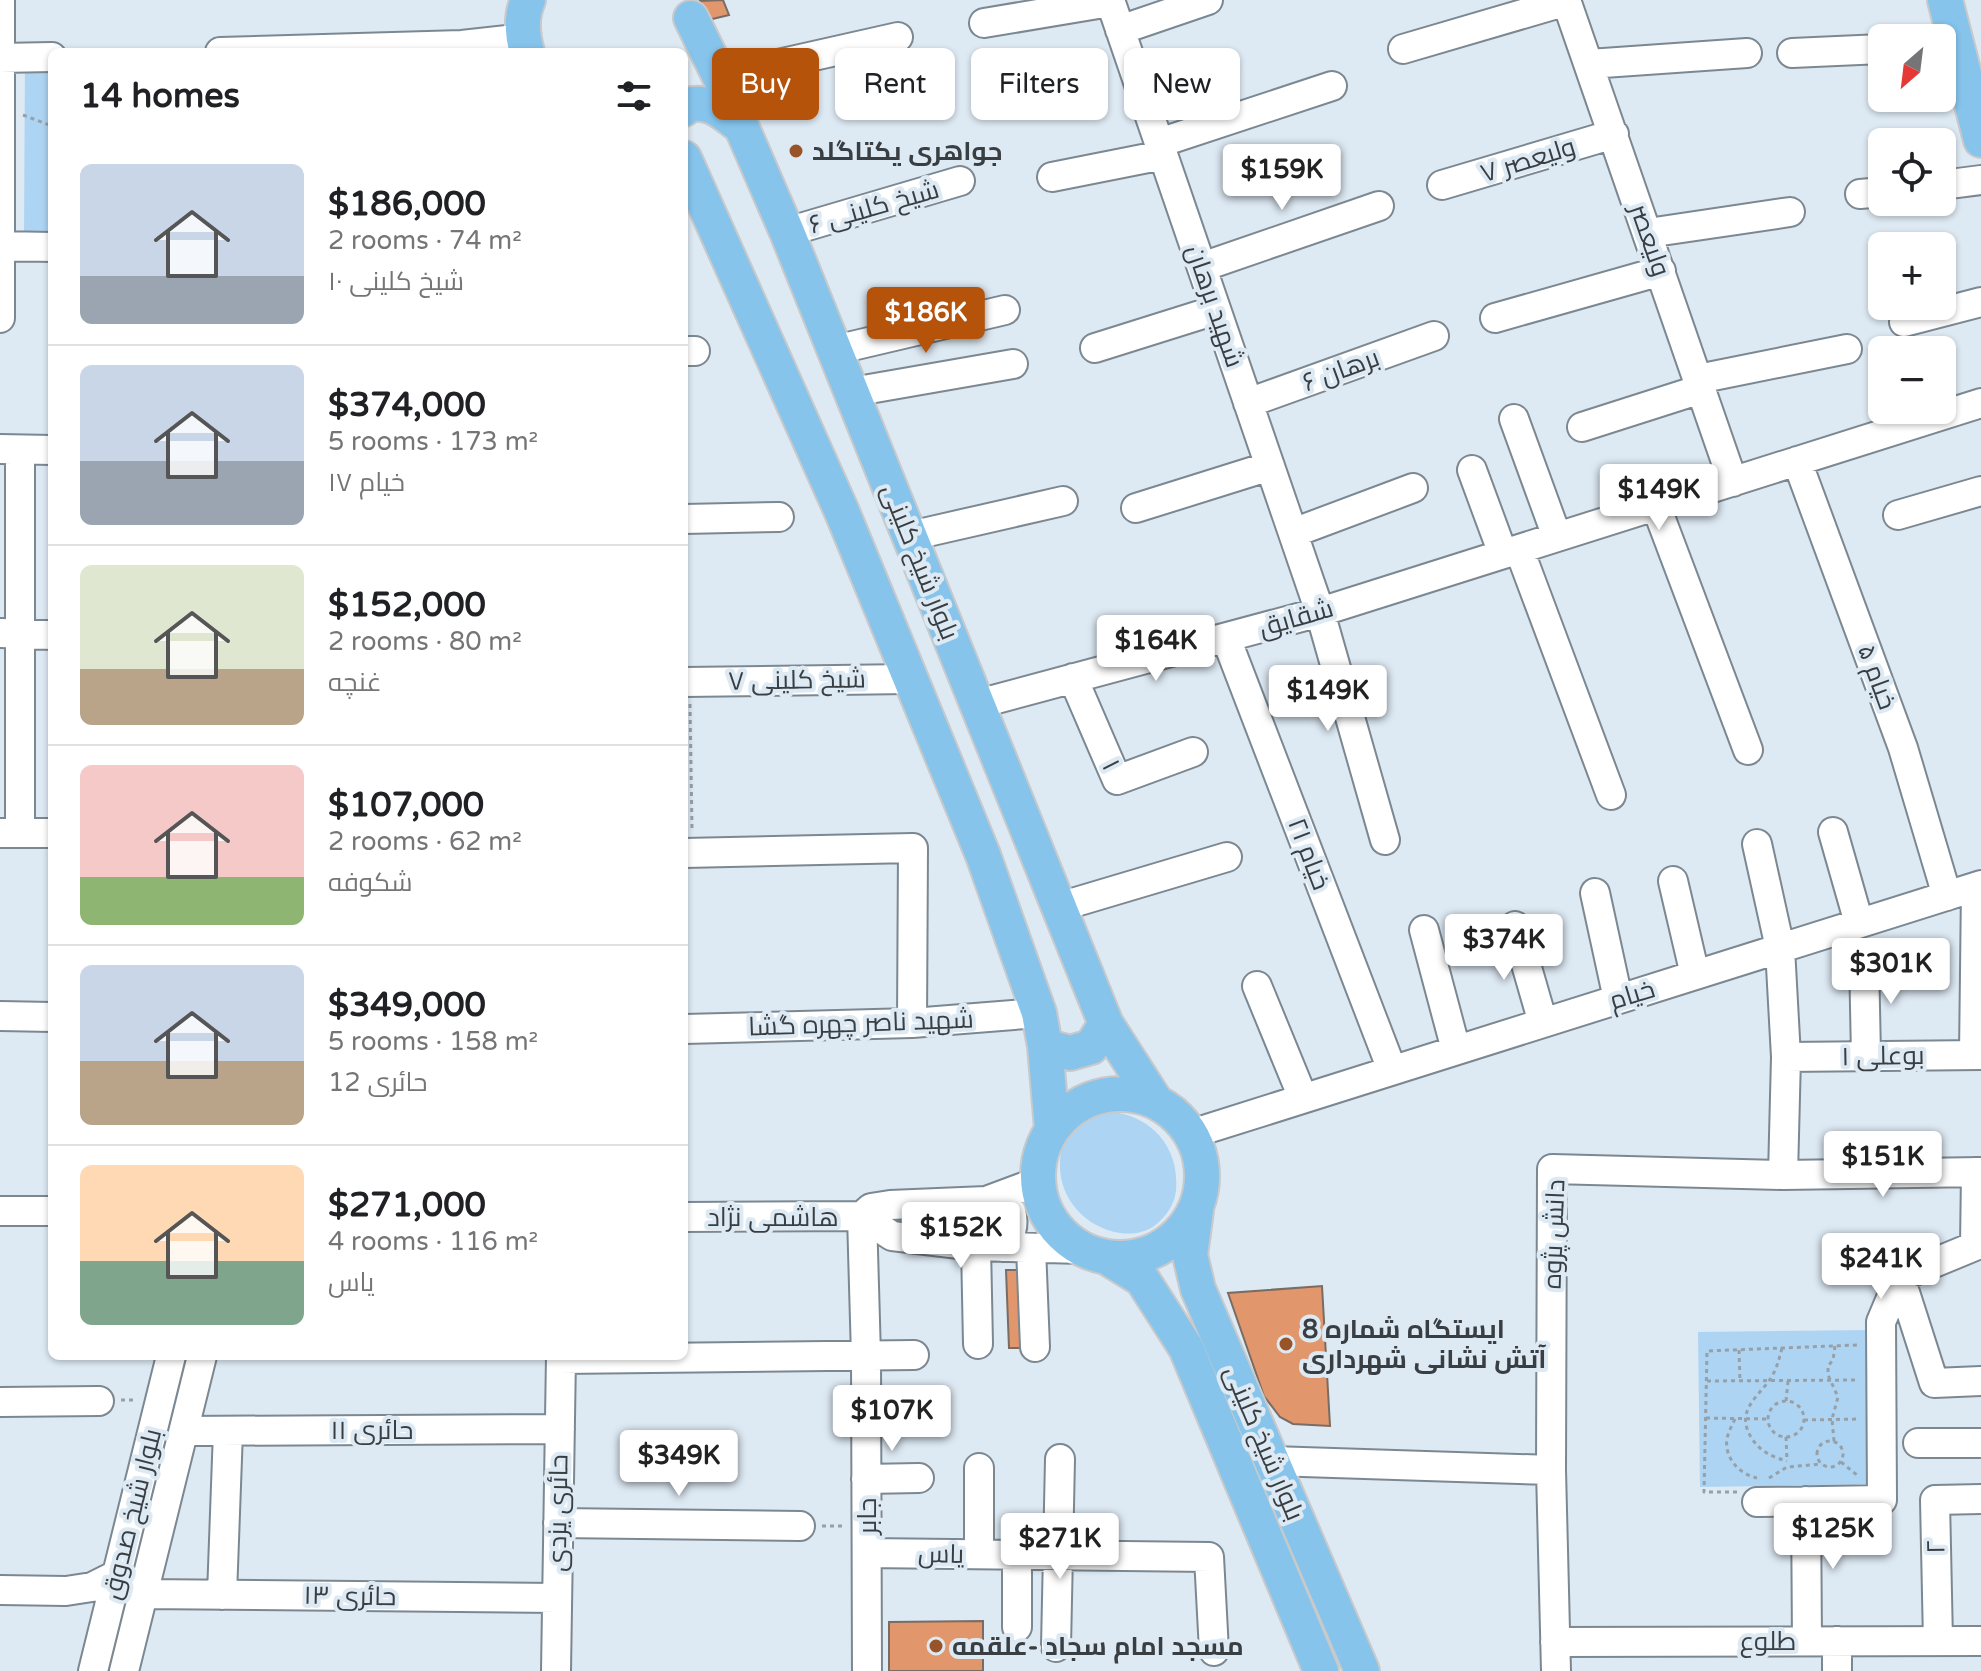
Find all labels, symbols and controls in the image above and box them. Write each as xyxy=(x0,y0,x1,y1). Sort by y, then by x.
north arrow xyxy=(1868,24,1956,112)
map controls xyxy=(1868,24,1956,424)
chip: Buy xyxy=(712,48,819,120)
chip: Rent xyxy=(835,48,955,120)
chip: Filters xyxy=(971,48,1108,120)
chip: New xyxy=(1124,48,1240,120)
icon: filters xyxy=(612,74,656,118)
text: 14 homes xyxy=(80,76,240,117)
button: locate xyxy=(1868,128,1956,216)
street label: ولیعصر ۷ xyxy=(1477,131,1579,189)
place label: جواهری یکتاگلد xyxy=(812,136,1003,167)
marker: جواهری یکتاگلد xyxy=(787,142,805,160)
pin: $159K xyxy=(1226,144,1338,212)
text: $159K xyxy=(1241,154,1323,185)
street label: شیخ کلینی ۶ xyxy=(805,174,943,241)
text: $186,000 xyxy=(328,184,486,225)
icon: home xyxy=(144,196,240,292)
street label: ولیعصر xyxy=(1623,198,1677,280)
text: 2 rooms · 74 m² xyxy=(328,225,522,256)
button: + xyxy=(1868,232,1956,320)
street label: شهید برهان xyxy=(1180,241,1250,371)
text: شیخ کلینی ۱۰ xyxy=(328,266,464,297)
pin: $186K xyxy=(870,287,982,355)
text: $186K xyxy=(885,297,967,328)
button: − xyxy=(1868,336,1956,424)
street label: برهان ۶ xyxy=(1298,342,1384,398)
text: $374,000 xyxy=(328,385,486,426)
icon: home xyxy=(144,397,240,493)
text: 5 rooms · 173 m² xyxy=(328,426,538,457)
pin: $149K xyxy=(1603,464,1715,532)
text: خیام ۱۷ xyxy=(328,467,405,498)
text: $149K xyxy=(1618,474,1700,505)
street label: بلوار شیخ کلینی xyxy=(874,480,965,645)
text: $152,000 xyxy=(328,585,486,626)
street label: شقایق xyxy=(1255,593,1337,643)
icon: home xyxy=(144,597,240,693)
pin: $164K xyxy=(1100,615,1212,683)
text: $164K xyxy=(1115,625,1197,656)
text: 2 rooms · 80 m² xyxy=(328,626,522,657)
street label: خیام ۵ xyxy=(1849,640,1903,714)
street label: شیخ کلینی ۷ xyxy=(728,663,866,698)
pin: $149K xyxy=(1272,665,1384,733)
text: غنچه xyxy=(328,667,382,698)
text: $149K xyxy=(1287,675,1369,706)
street label: ۱ xyxy=(1095,754,1127,776)
text: $107,000 xyxy=(328,785,484,826)
icon: home xyxy=(144,797,240,893)
street label: خیام ۲۱ xyxy=(1279,814,1337,895)
text: 2 rooms · 62 m² xyxy=(328,826,522,857)
text: شکوفه xyxy=(328,867,412,898)
pin: $374K xyxy=(1448,914,1560,982)
text: $374K xyxy=(1463,924,1545,955)
pin: $301K xyxy=(1835,938,1947,1006)
text: $301K xyxy=(1850,948,1932,979)
street label: خیام xyxy=(1605,973,1659,1018)
text: $349,000 xyxy=(328,985,486,1026)
icon: home xyxy=(144,997,240,1093)
street label: شهید ناصر چهره گشا xyxy=(748,1004,974,1043)
text: 5 rooms · 158 m² xyxy=(328,1026,538,1057)
street label: ۱ بوعلی xyxy=(1841,1040,1925,1072)
text: حائری 12 xyxy=(328,1067,428,1098)
pin: $151K xyxy=(1827,1131,1939,1199)
text: $151K xyxy=(1842,1141,1924,1172)
street label: دانش پژوه xyxy=(1537,1179,1572,1289)
text: $271,000 xyxy=(328,1185,486,1226)
icon: home xyxy=(144,1197,240,1293)
street label: هاشمی نژاد xyxy=(707,1202,839,1233)
pin: $152K xyxy=(905,1202,1017,1270)
text: $152K xyxy=(920,1212,1002,1243)
text: 4 rooms · 116 m² xyxy=(328,1226,538,1257)
pin: $241K xyxy=(1825,1233,1937,1301)
text: $241K xyxy=(1840,1243,1922,1274)
text: یاس xyxy=(328,1267,374,1298)
place label: ایستگاه شماره 8 آتش نشانی شهرداری xyxy=(1302,1314,1547,1375)
marker: ایستگاه شماره 8 آتش نشانی شهرداری xyxy=(1277,1335,1295,1353)
street label: بلوار شیخ کلینی xyxy=(1217,1361,1311,1526)
pin: $107K xyxy=(836,1385,948,1453)
text: $107K xyxy=(851,1395,933,1426)
street label: حائری ۱۱ xyxy=(331,1415,413,1446)
street label: بلوار شیخ صدوق xyxy=(96,1426,169,1603)
pin: $349K xyxy=(623,1430,735,1498)
text: $349K xyxy=(638,1440,720,1471)
street label: حائری یزدی xyxy=(541,1454,575,1572)
street label: جابر xyxy=(852,1498,883,1536)
pin: $125K xyxy=(1777,1503,1889,1571)
pin: $271K xyxy=(1004,1513,1116,1581)
text: $125K xyxy=(1792,1513,1874,1544)
text: $271K xyxy=(1019,1523,1101,1554)
street label: یاس xyxy=(918,1538,964,1570)
street label: ۲ xyxy=(1920,1540,1952,1554)
street label: حائری ۱۳ xyxy=(303,1580,397,1612)
street label: طلوع xyxy=(1740,1626,1796,1658)
place label: مسجد امام سجاد -علقمه xyxy=(952,1631,1244,1664)
marker: مسجد امام سجاد -علقمه xyxy=(927,1637,945,1655)

